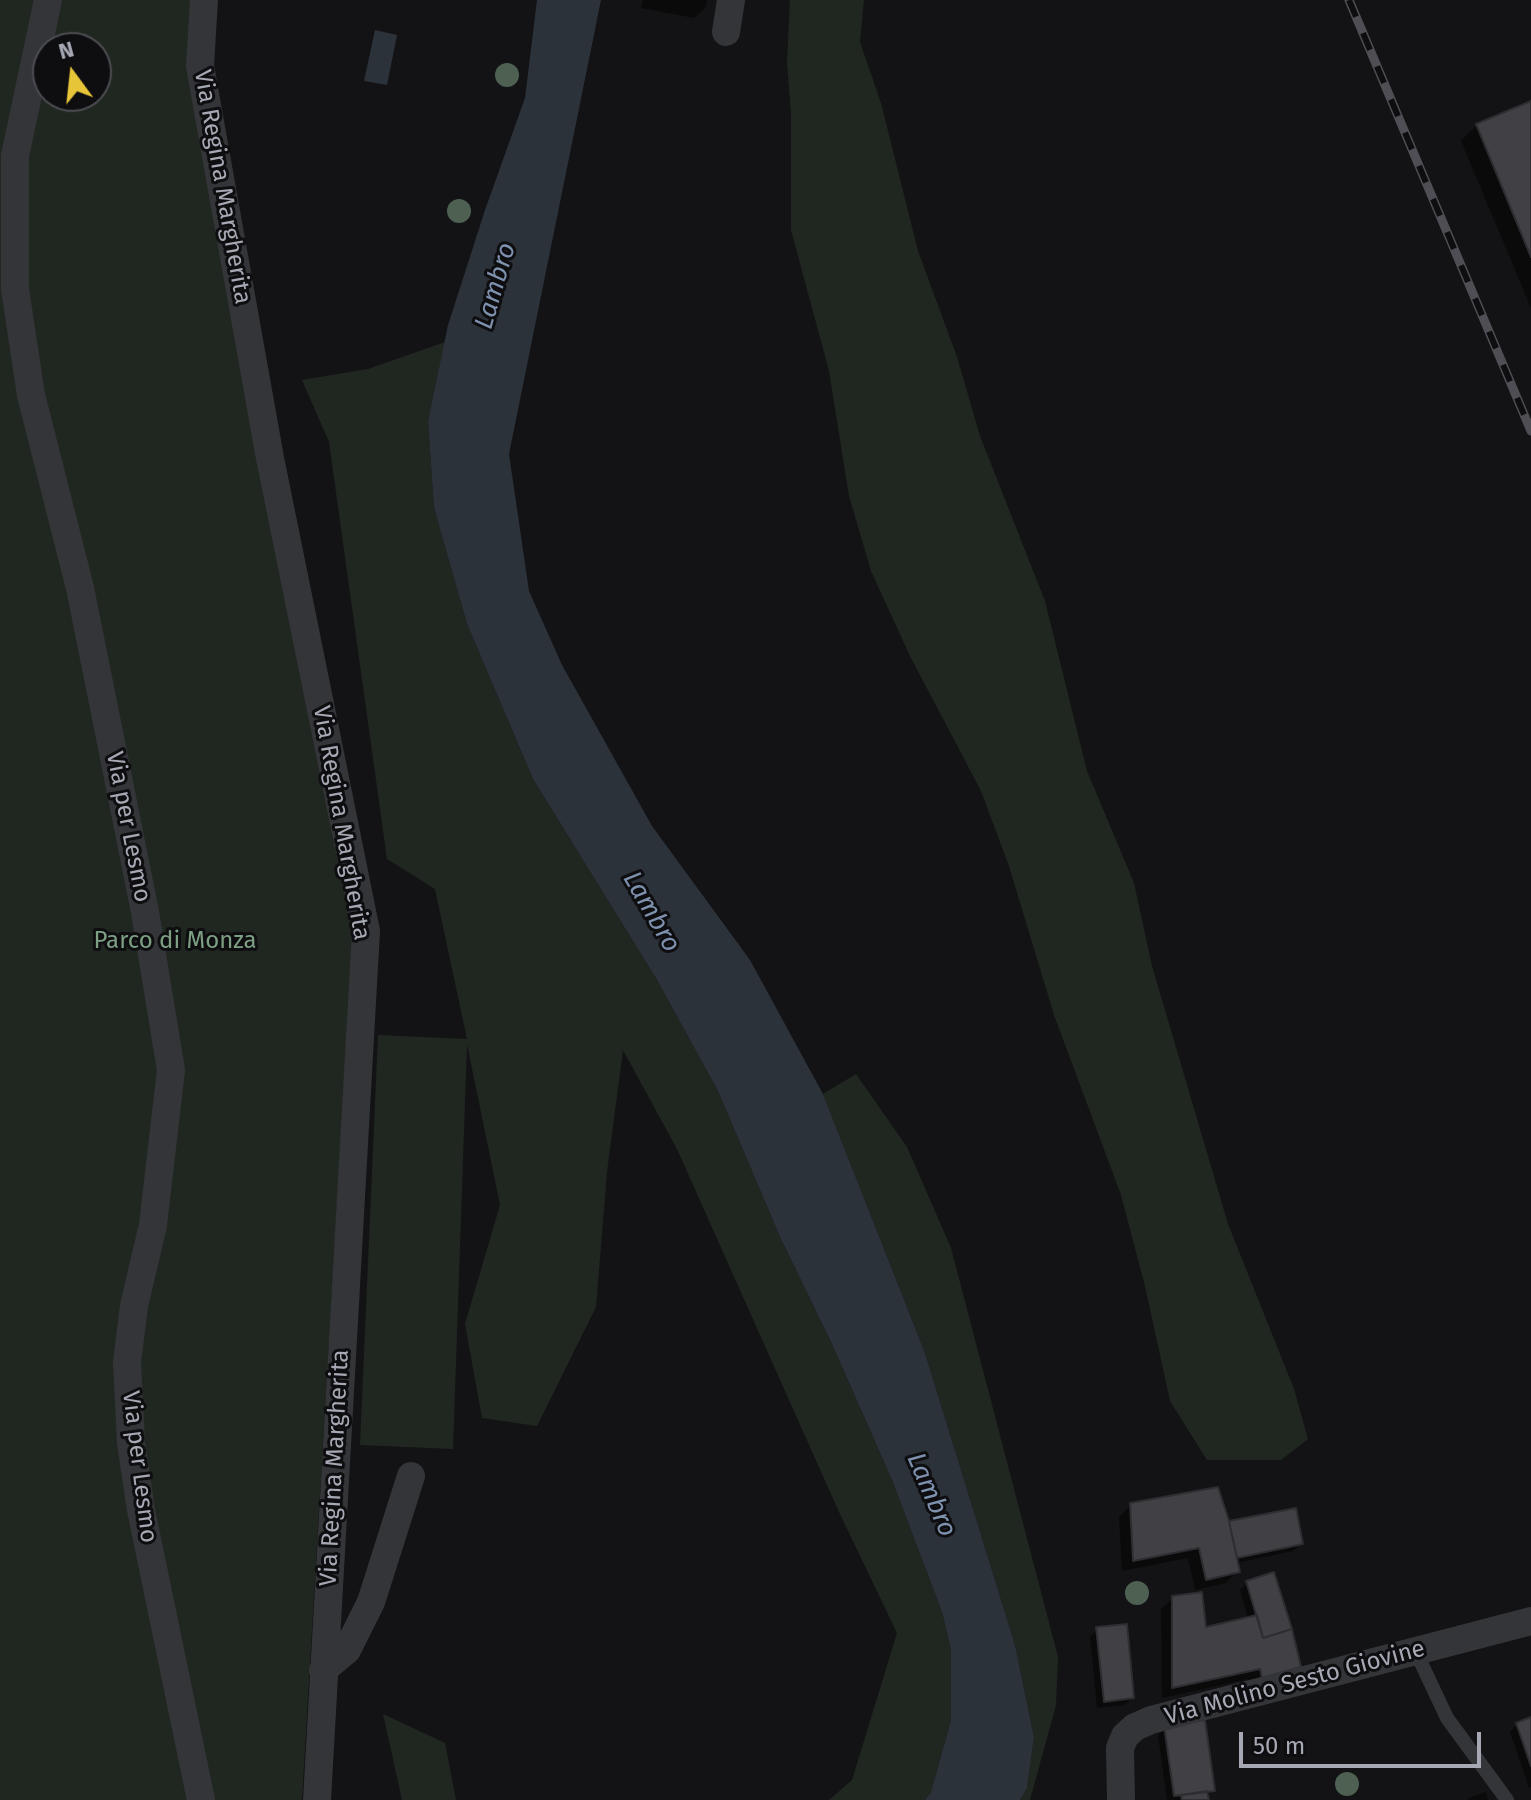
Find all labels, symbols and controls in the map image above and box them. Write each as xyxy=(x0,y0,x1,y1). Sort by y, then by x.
north arrow xyxy=(32,32,112,112)
text: N xyxy=(56,35,77,65)
street label: Via Regina Margherita xyxy=(187,68,257,306)
water label: Lambro xyxy=(469,239,523,333)
street label: Via Regina Margherita xyxy=(306,704,376,942)
street label: Via per Lesmo xyxy=(99,749,157,905)
water label: Lambro xyxy=(615,866,687,958)
park label: Parco di Monza xyxy=(93,927,257,955)
street label: Via Regina Margherita xyxy=(314,1349,356,1587)
street label: Via per Lesmo xyxy=(115,1389,163,1545)
water label: Lambro xyxy=(899,1448,963,1542)
street label: Via Molino Sesto Giovine xyxy=(1162,1634,1428,1732)
scale bar xyxy=(1243,1716,1485,1766)
text: 50 m xyxy=(1253,1732,1305,1760)

